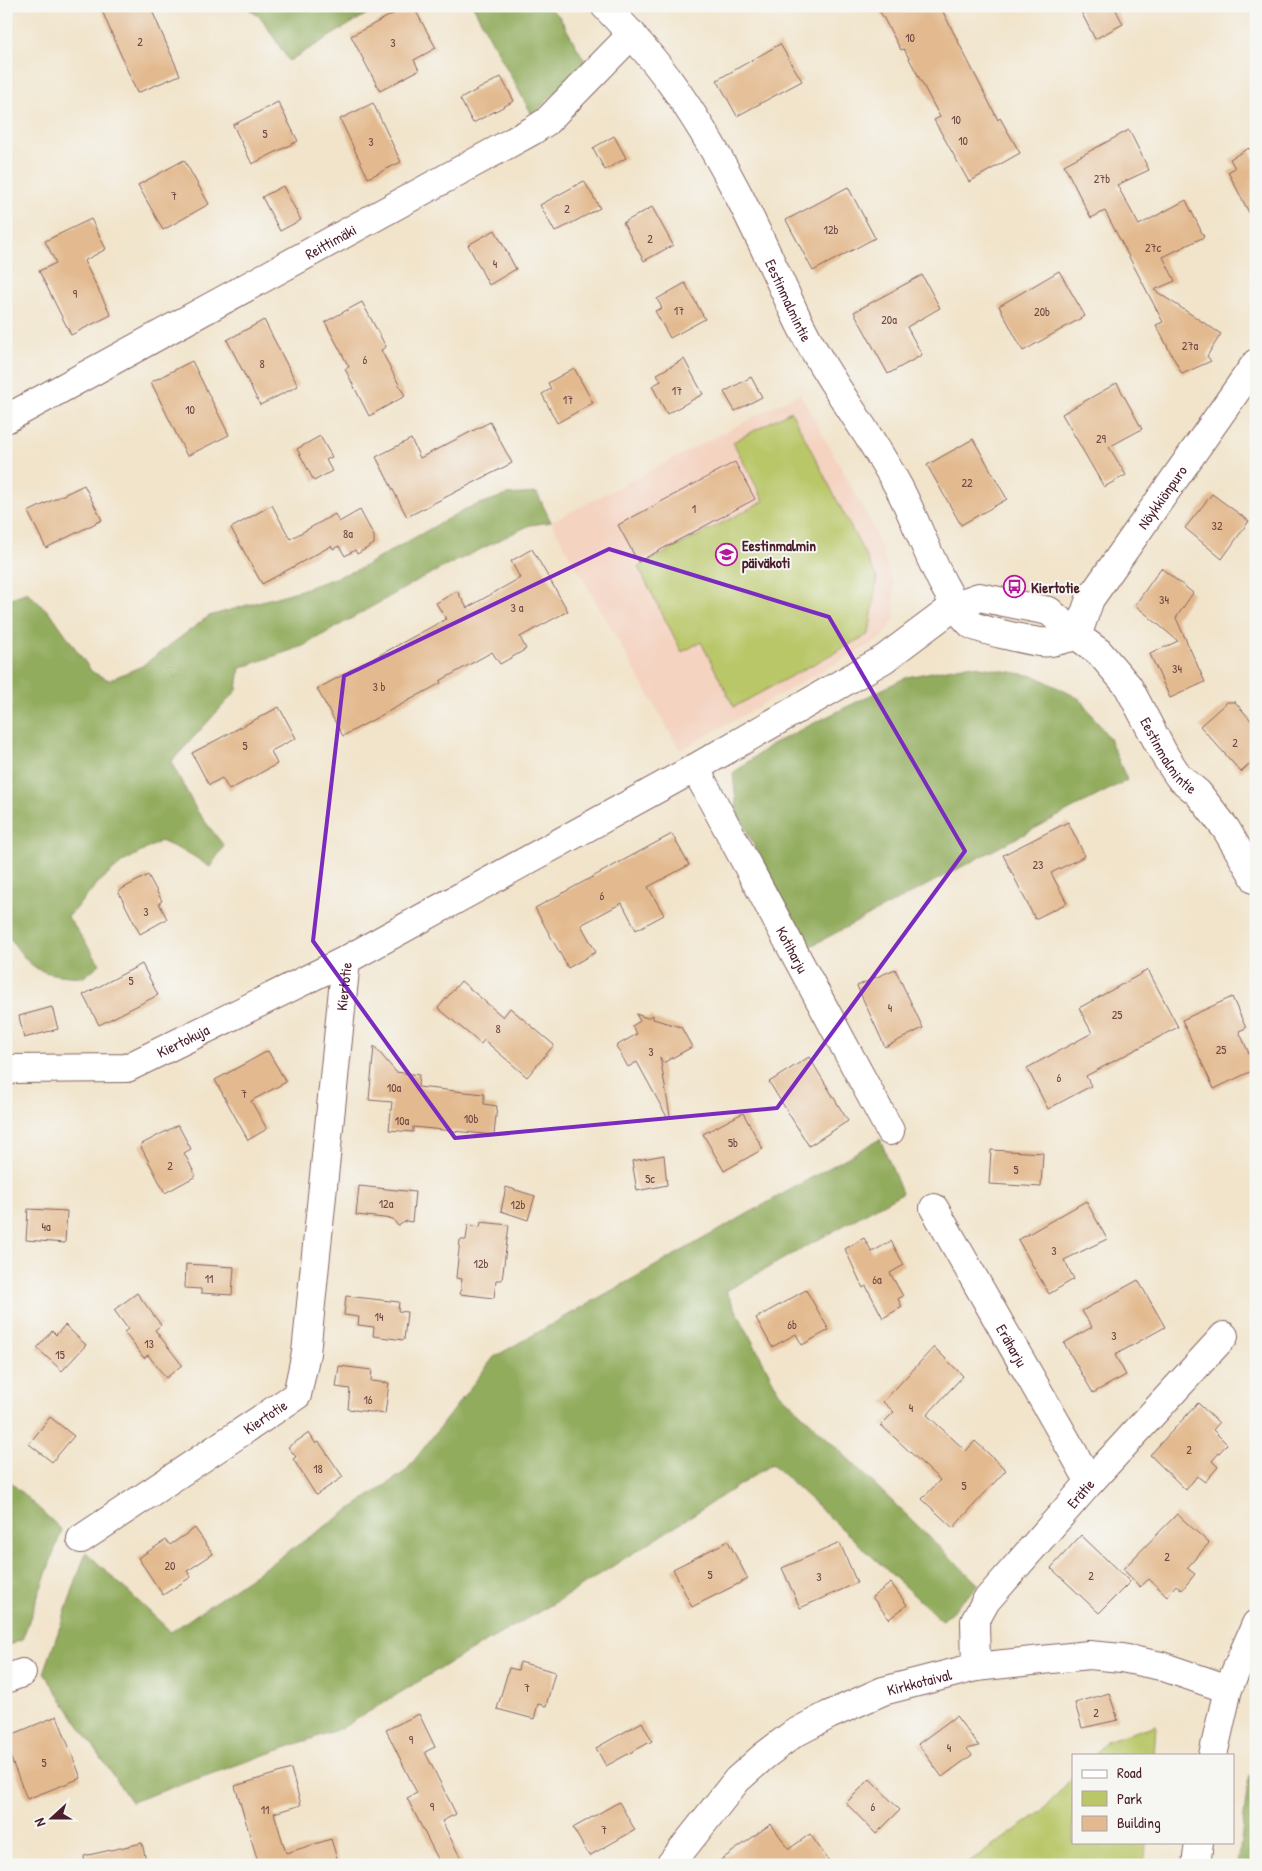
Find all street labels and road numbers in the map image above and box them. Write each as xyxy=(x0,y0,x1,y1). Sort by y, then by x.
street label: Reittimäki xyxy=(301,219,360,264)
street label: Eestinmalmintie xyxy=(761,256,817,345)
street label: Nöykkiönpuro xyxy=(1132,461,1191,533)
street label: Eestinmalmintie xyxy=(1136,713,1202,798)
street label: Kotiharju xyxy=(771,922,814,976)
street label: Kiertotie xyxy=(330,961,356,1012)
street label: Kiertokuja xyxy=(153,1019,213,1062)
street label: Eräharju xyxy=(992,1320,1033,1370)
street label: Kiertotie xyxy=(239,1394,291,1439)
street label: Erätie xyxy=(1061,1474,1099,1512)
street label: Kirkkotaival xyxy=(885,1663,954,1700)

